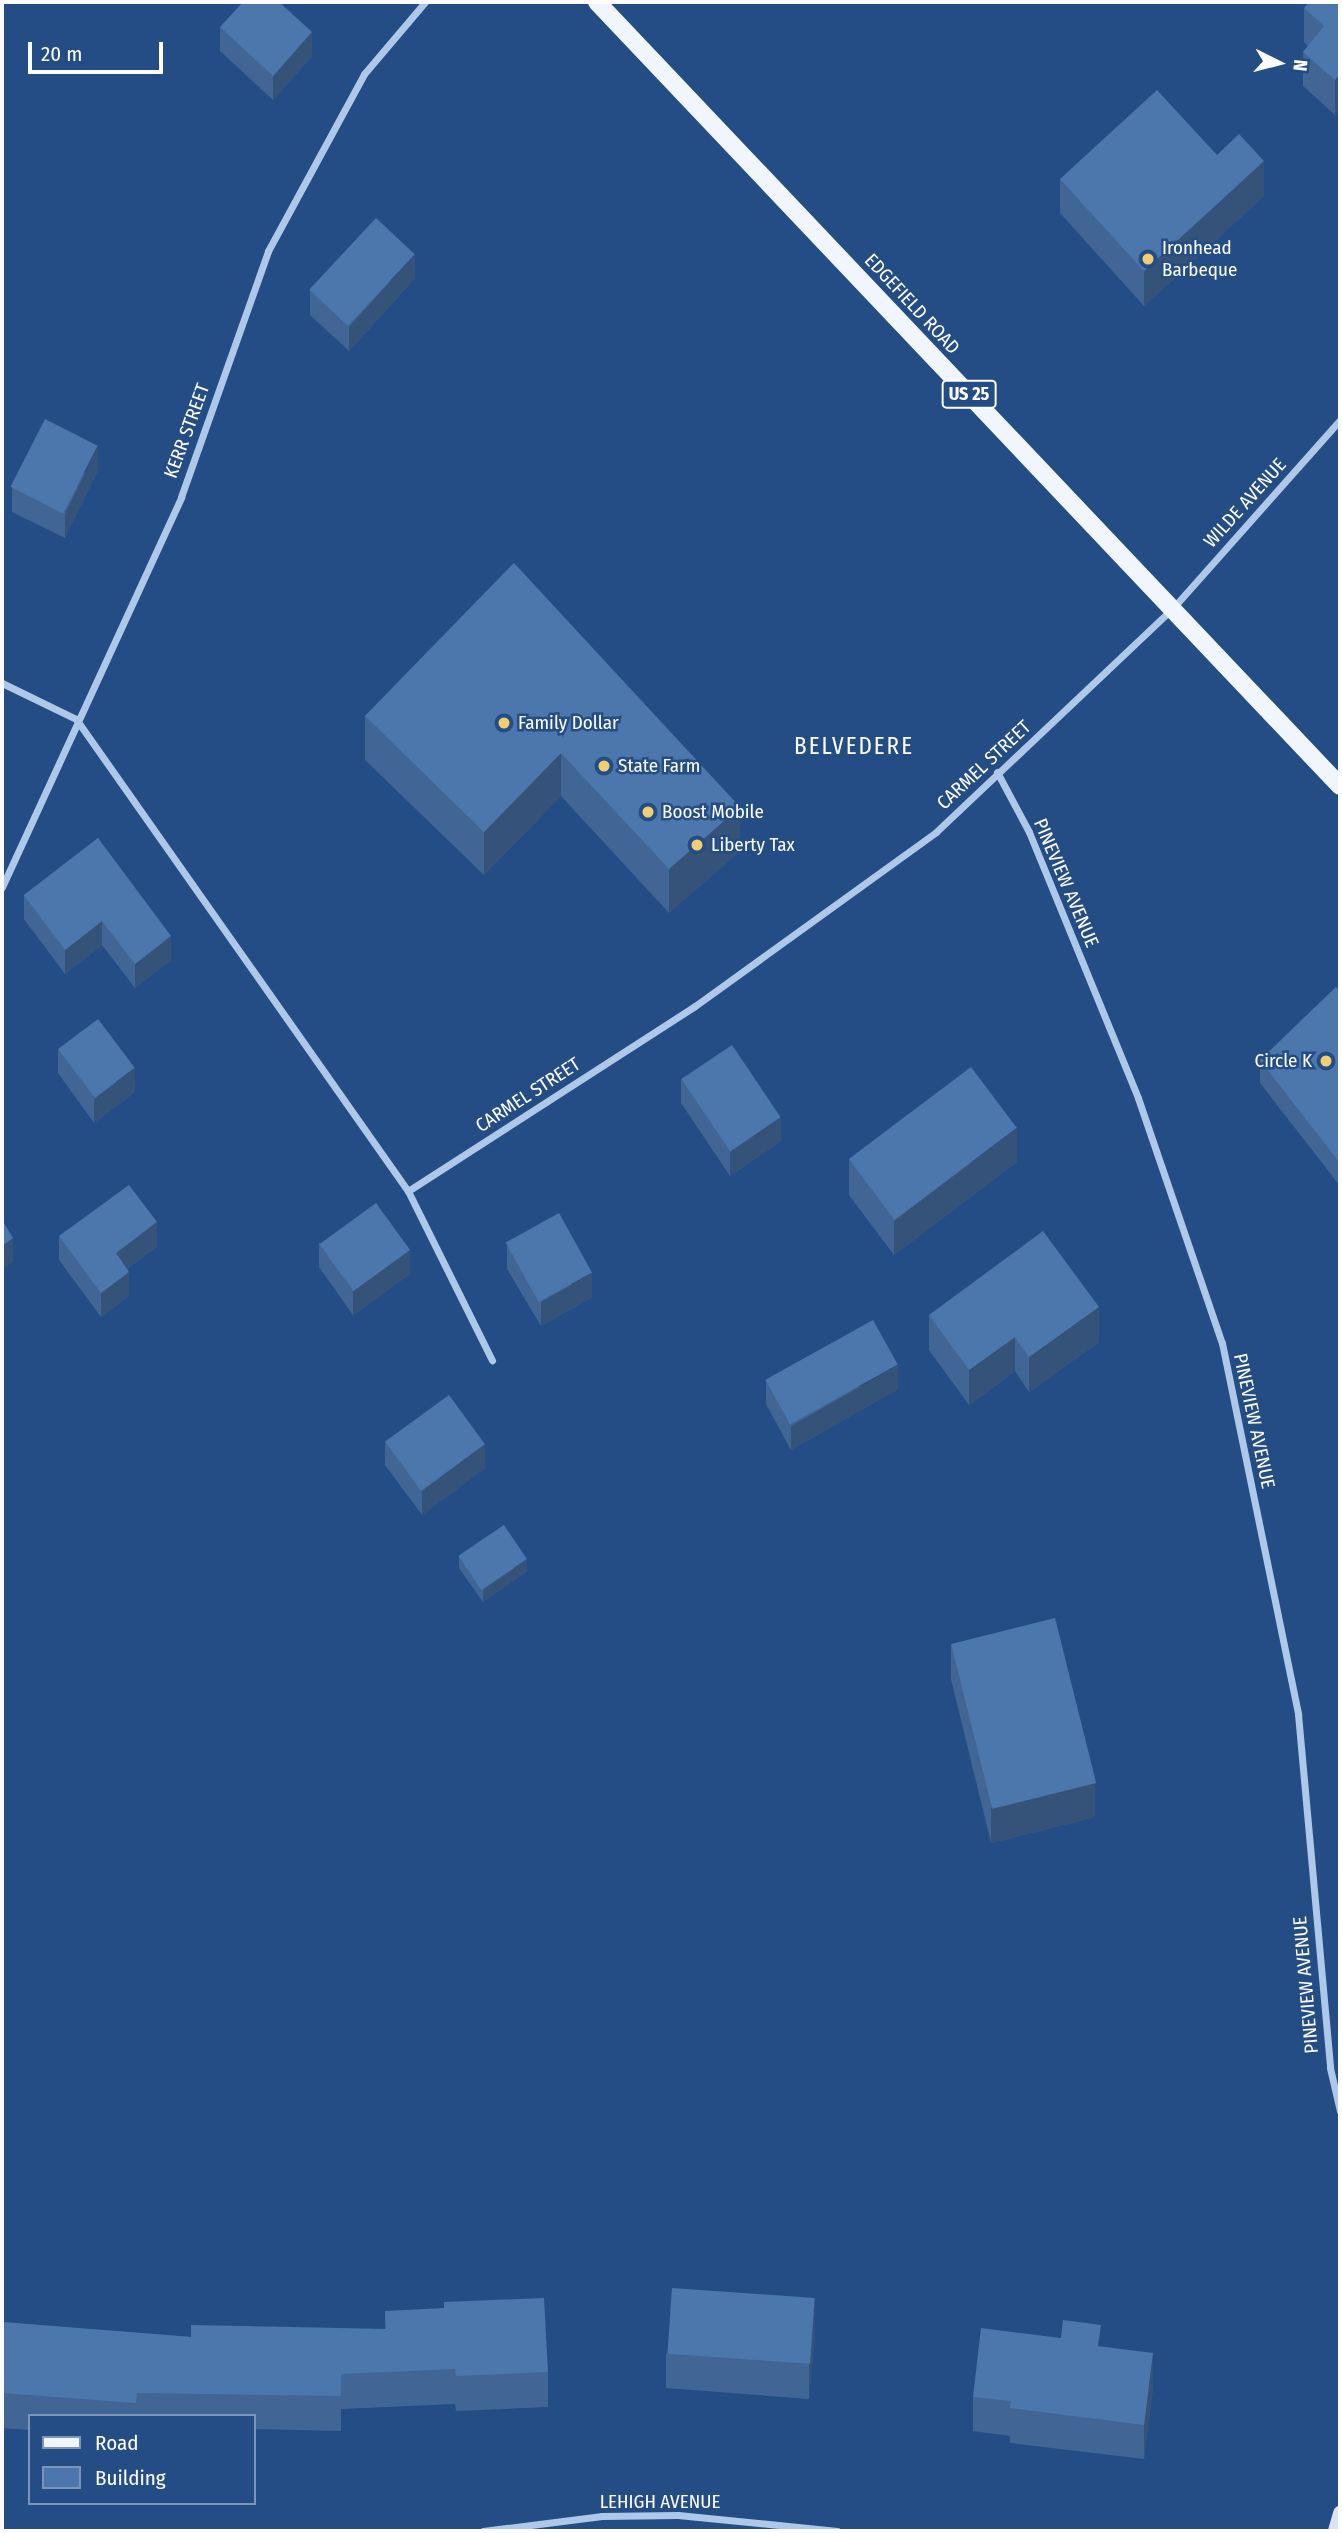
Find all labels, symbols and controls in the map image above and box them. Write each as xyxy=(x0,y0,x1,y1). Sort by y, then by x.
scale bar xyxy=(32,28,166,72)
north arrow xyxy=(1244,28,1314,98)
text: 20 m xyxy=(41,41,82,67)
text: N xyxy=(1288,58,1312,72)
place label: Ironhead Barbeque xyxy=(1162,237,1237,281)
street label: EDGEFIELD ROAD xyxy=(860,249,964,359)
marker: Ironhead Barbeque xyxy=(1140,251,1156,267)
road number: US 25 xyxy=(941,380,997,408)
street label: KERR STREET xyxy=(159,381,215,481)
street label: WILDE AVENUE xyxy=(1199,454,1291,552)
place label: Family Dollar xyxy=(518,712,619,734)
marker: Family Dollar xyxy=(496,715,512,731)
street label: CARMEL STREET xyxy=(932,716,1036,814)
district label: BELVEDERE xyxy=(795,732,913,760)
place label: State Farm xyxy=(618,755,700,777)
marker: State Farm xyxy=(596,758,612,774)
place label: Boost Mobile xyxy=(662,801,764,823)
marker: Boost Mobile xyxy=(640,804,656,820)
street label: PINEVIEW AVENUE xyxy=(1029,815,1103,951)
place label: Liberty Tax xyxy=(711,834,795,856)
marker: Liberty Tax xyxy=(689,837,705,853)
place label: Circle K xyxy=(1255,1050,1312,1072)
street label: CARMEL STREET xyxy=(471,1053,585,1137)
marker: Circle K xyxy=(1318,1053,1334,1069)
street label: PINEVIEW AVENUE xyxy=(1229,1351,1279,1491)
street label: PINEVIEW AVENUE xyxy=(1289,1915,1323,2055)
legend xyxy=(28,2414,256,2505)
text: Road xyxy=(95,2430,139,2456)
text: Building xyxy=(95,2465,166,2491)
street label: LEHIGH AVENUE xyxy=(600,2491,720,2513)

